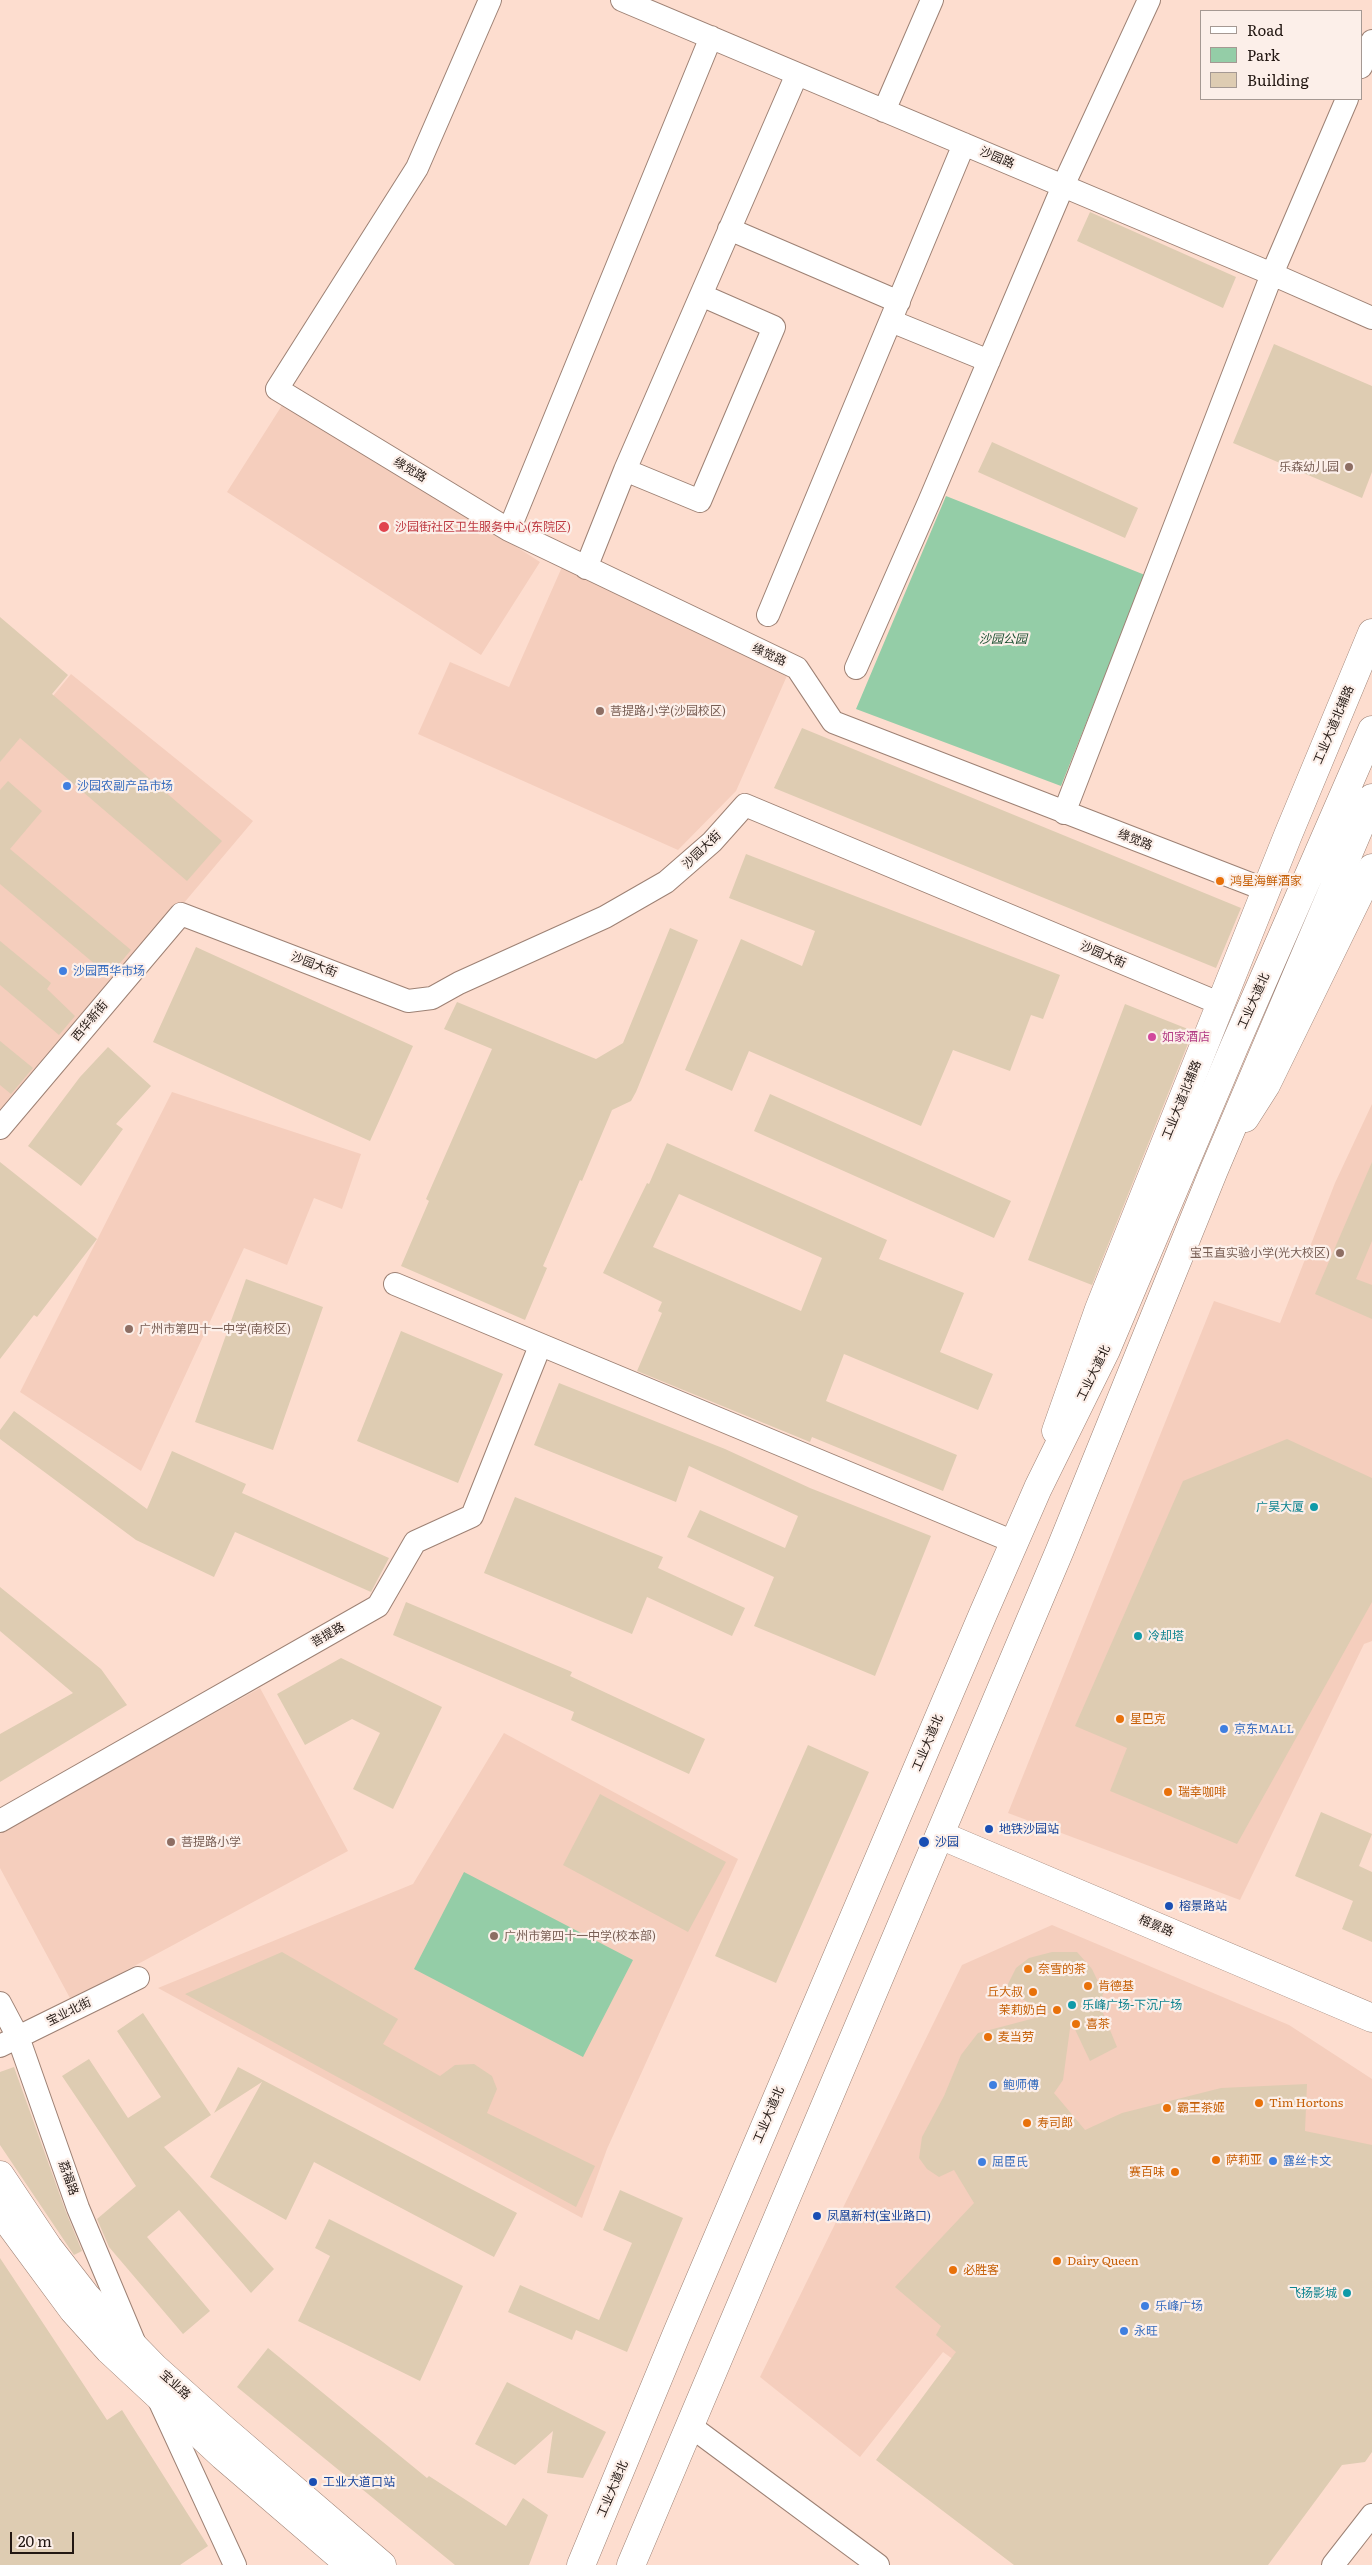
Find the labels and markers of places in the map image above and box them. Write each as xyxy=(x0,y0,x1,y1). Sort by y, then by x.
place label: 乐森幼儿园 xyxy=(1279,460,1339,474)
marker: 乐森幼儿园 xyxy=(1343,461,1355,473)
marker: 沙园街社区卫生服务中心(东院区) xyxy=(377,520,391,534)
place label: 沙园街社区卫生服务中心(东院区) xyxy=(395,520,571,534)
place label: 菩提路小学(沙园校区) xyxy=(610,704,726,718)
marker: 菩提路小学(沙园校区) xyxy=(594,705,606,717)
place label: 沙园农副产品市场 xyxy=(77,779,173,793)
marker: 沙园农副产品市场 xyxy=(61,780,73,792)
place label: 鸿星海鲜酒家 xyxy=(1230,874,1302,888)
marker: 鸿星海鲜酒家 xyxy=(1214,875,1226,887)
place label: 沙园西华市场 xyxy=(73,964,145,978)
marker: 沙园西华市场 xyxy=(57,965,69,977)
place label: 如家酒店 xyxy=(1162,1030,1210,1044)
marker: 如家酒店 xyxy=(1146,1031,1158,1043)
place label: 宝玉直实验小学(光大校区) xyxy=(1190,1246,1330,1260)
marker: 宝玉直实验小学(光大校区) xyxy=(1334,1247,1346,1259)
place label: 广州市第四十一中学(南校区) xyxy=(139,1322,291,1336)
marker: 广州市第四十一中学(南校区) xyxy=(123,1323,135,1335)
place label: 广昊大厦 xyxy=(1256,1500,1304,1514)
marker: 广昊大厦 xyxy=(1308,1501,1320,1513)
place label: 冷却塔 xyxy=(1148,1629,1184,1643)
marker: 冷却塔 xyxy=(1132,1630,1144,1642)
place label: 星巴克 xyxy=(1130,1712,1166,1726)
marker: 星巴克 xyxy=(1114,1713,1126,1725)
place label: 京东MALL xyxy=(1234,1722,1294,1736)
marker: 京东MALL xyxy=(1218,1723,1230,1735)
place label: 瑞幸咖啡 xyxy=(1178,1785,1226,1799)
marker: 瑞幸咖啡 xyxy=(1162,1786,1174,1798)
place label: 地铁沙园站 xyxy=(999,1822,1059,1836)
marker: 地铁沙园站 xyxy=(983,1823,995,1835)
place label: 菩提路小学 xyxy=(181,1835,241,1849)
marker: 沙园 xyxy=(917,1835,931,1849)
place label: 沙园 xyxy=(935,1835,959,1849)
marker: 菩提路小学 xyxy=(165,1836,177,1848)
place label: 榕景路站 xyxy=(1179,1899,1227,1913)
marker: 榕景路站 xyxy=(1163,1900,1175,1912)
place label: 广州市第四十一中学(校本部) xyxy=(504,1929,656,1943)
marker: 广州市第四十一中学(校本部) xyxy=(488,1930,500,1942)
place label: 奈雪的茶 xyxy=(1038,1962,1086,1976)
marker: 奈雪的茶 xyxy=(1022,1963,1034,1975)
place label: 肯德基 xyxy=(1098,1979,1134,1993)
marker: 肯德基 xyxy=(1082,1980,1094,1992)
place label: 丘大叔 xyxy=(987,1985,1023,1999)
marker: 丘大叔 xyxy=(1027,1986,1039,1998)
place label: 乐峰广场-下沉广场 xyxy=(1082,1998,1182,2012)
marker: 乐峰广场-下沉广场 xyxy=(1066,1999,1078,2011)
place label: 茉莉奶白 xyxy=(999,2003,1047,2017)
marker: 茉莉奶白 xyxy=(1051,2004,1063,2016)
place label: 喜茶 xyxy=(1086,2017,1110,2031)
marker: 喜茶 xyxy=(1070,2018,1082,2030)
place label: 麦当劳 xyxy=(998,2030,1034,2044)
marker: 麦当劳 xyxy=(982,2031,994,2043)
place label: 鲍师傅 xyxy=(1003,2078,1039,2092)
marker: 鲍师傅 xyxy=(987,2079,999,2091)
place label: Tim Hortons xyxy=(1269,2096,1343,2110)
marker: Tim Hortons xyxy=(1253,2097,1265,2109)
place label: 霸王茶姬 xyxy=(1177,2101,1225,2115)
marker: 霸王茶姬 xyxy=(1161,2102,1173,2114)
place label: 寿司郎 xyxy=(1037,2116,1073,2130)
marker: 寿司郎 xyxy=(1021,2117,1033,2129)
place label: 萨莉亚 xyxy=(1226,2153,1262,2167)
marker: 萨莉亚 xyxy=(1210,2154,1222,2166)
place label: 露丝卡文 xyxy=(1283,2154,1331,2168)
place label: 屈臣氏 xyxy=(992,2155,1028,2169)
marker: 露丝卡文 xyxy=(1267,2155,1279,2167)
marker: 屈臣氏 xyxy=(976,2156,988,2168)
place label: 赛百味 xyxy=(1129,2165,1165,2179)
marker: 赛百味 xyxy=(1169,2166,1181,2178)
place label: 凤凰新村(宝业路口) xyxy=(827,2209,931,2223)
marker: 凤凰新村(宝业路口) xyxy=(811,2210,823,2222)
place label: Dairy Queen xyxy=(1067,2254,1139,2268)
marker: Dairy Queen xyxy=(1051,2255,1063,2267)
place label: 必胜客 xyxy=(963,2263,999,2277)
marker: 必胜客 xyxy=(947,2264,959,2276)
place label: 飞扬影城 xyxy=(1289,2286,1337,2300)
marker: 飞扬影城 xyxy=(1341,2287,1353,2299)
place label: 乐峰广场 xyxy=(1155,2299,1203,2313)
marker: 乐峰广场 xyxy=(1139,2300,1151,2312)
place label: 永旺 xyxy=(1134,2324,1158,2338)
marker: 永旺 xyxy=(1118,2325,1130,2337)
place label: 工业大道口站 xyxy=(323,2475,395,2489)
marker: 工业大道口站 xyxy=(307,2476,319,2488)

